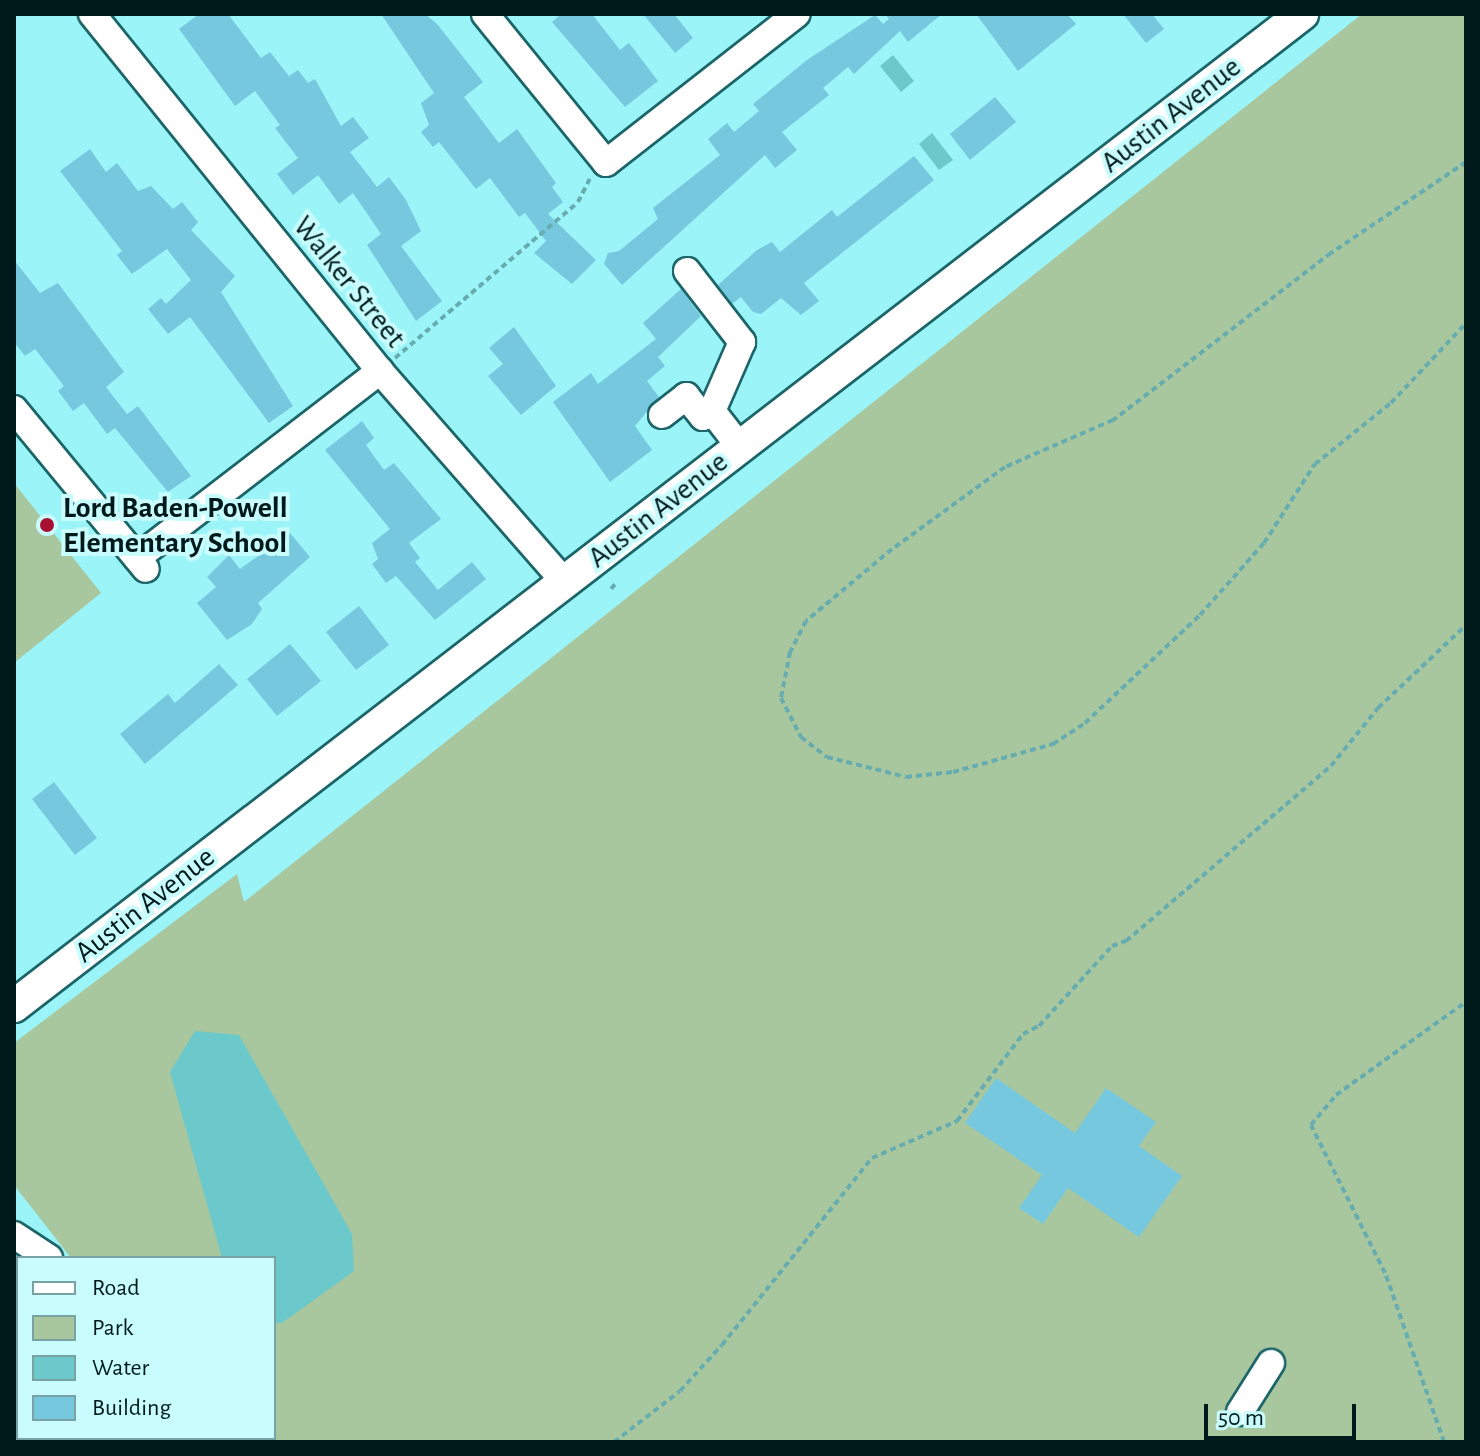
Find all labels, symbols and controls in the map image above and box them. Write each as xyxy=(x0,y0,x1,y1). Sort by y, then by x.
street label: Austin Avenue xyxy=(1094,49,1248,181)
street label: Walker Street xyxy=(285,209,413,355)
street label: Austin Avenue xyxy=(581,444,735,576)
place label: Lord Baden-Powell Elementary School xyxy=(63,490,288,560)
marker: Lord Baden-Powell Elementary School xyxy=(38,516,56,534)
street label: Austin Avenue xyxy=(68,839,222,971)
legend xyxy=(16,1256,276,1440)
text: Road xyxy=(92,1276,140,1300)
text: Park xyxy=(92,1316,133,1340)
text: Water xyxy=(92,1356,149,1380)
scale bar xyxy=(1208,1388,1360,1438)
text: Building xyxy=(92,1396,171,1420)
text: 50 m xyxy=(1218,1406,1264,1430)

